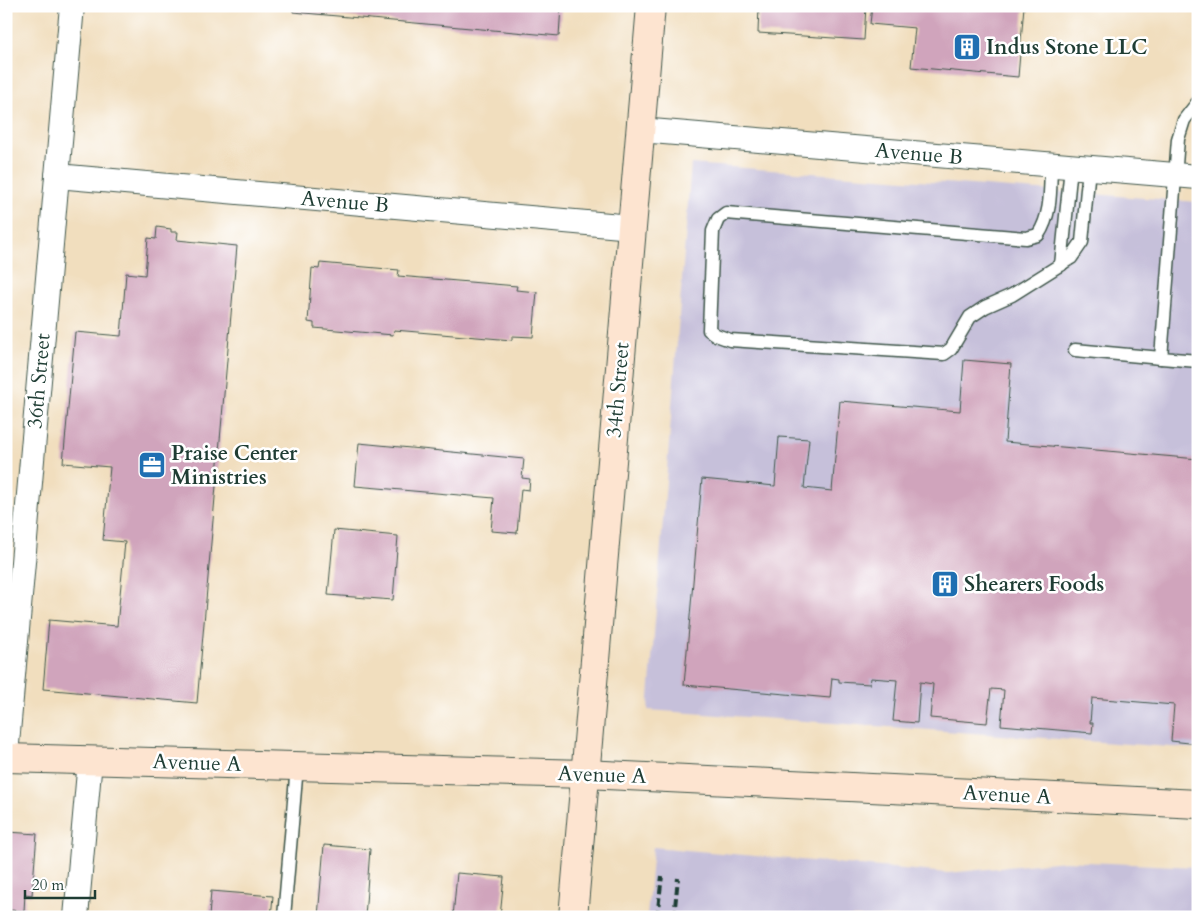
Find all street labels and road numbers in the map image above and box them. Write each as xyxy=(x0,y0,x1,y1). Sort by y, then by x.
street label: Avenue B xyxy=(874,136,964,172)
street label: Avenue B xyxy=(300,184,390,220)
street label: 36th Street xyxy=(20,332,58,430)
street label: 34th Street xyxy=(599,341,637,439)
street label: Avenue A xyxy=(152,747,242,779)
street label: Avenue A xyxy=(557,759,647,791)
street label: Avenue A xyxy=(962,778,1052,812)

